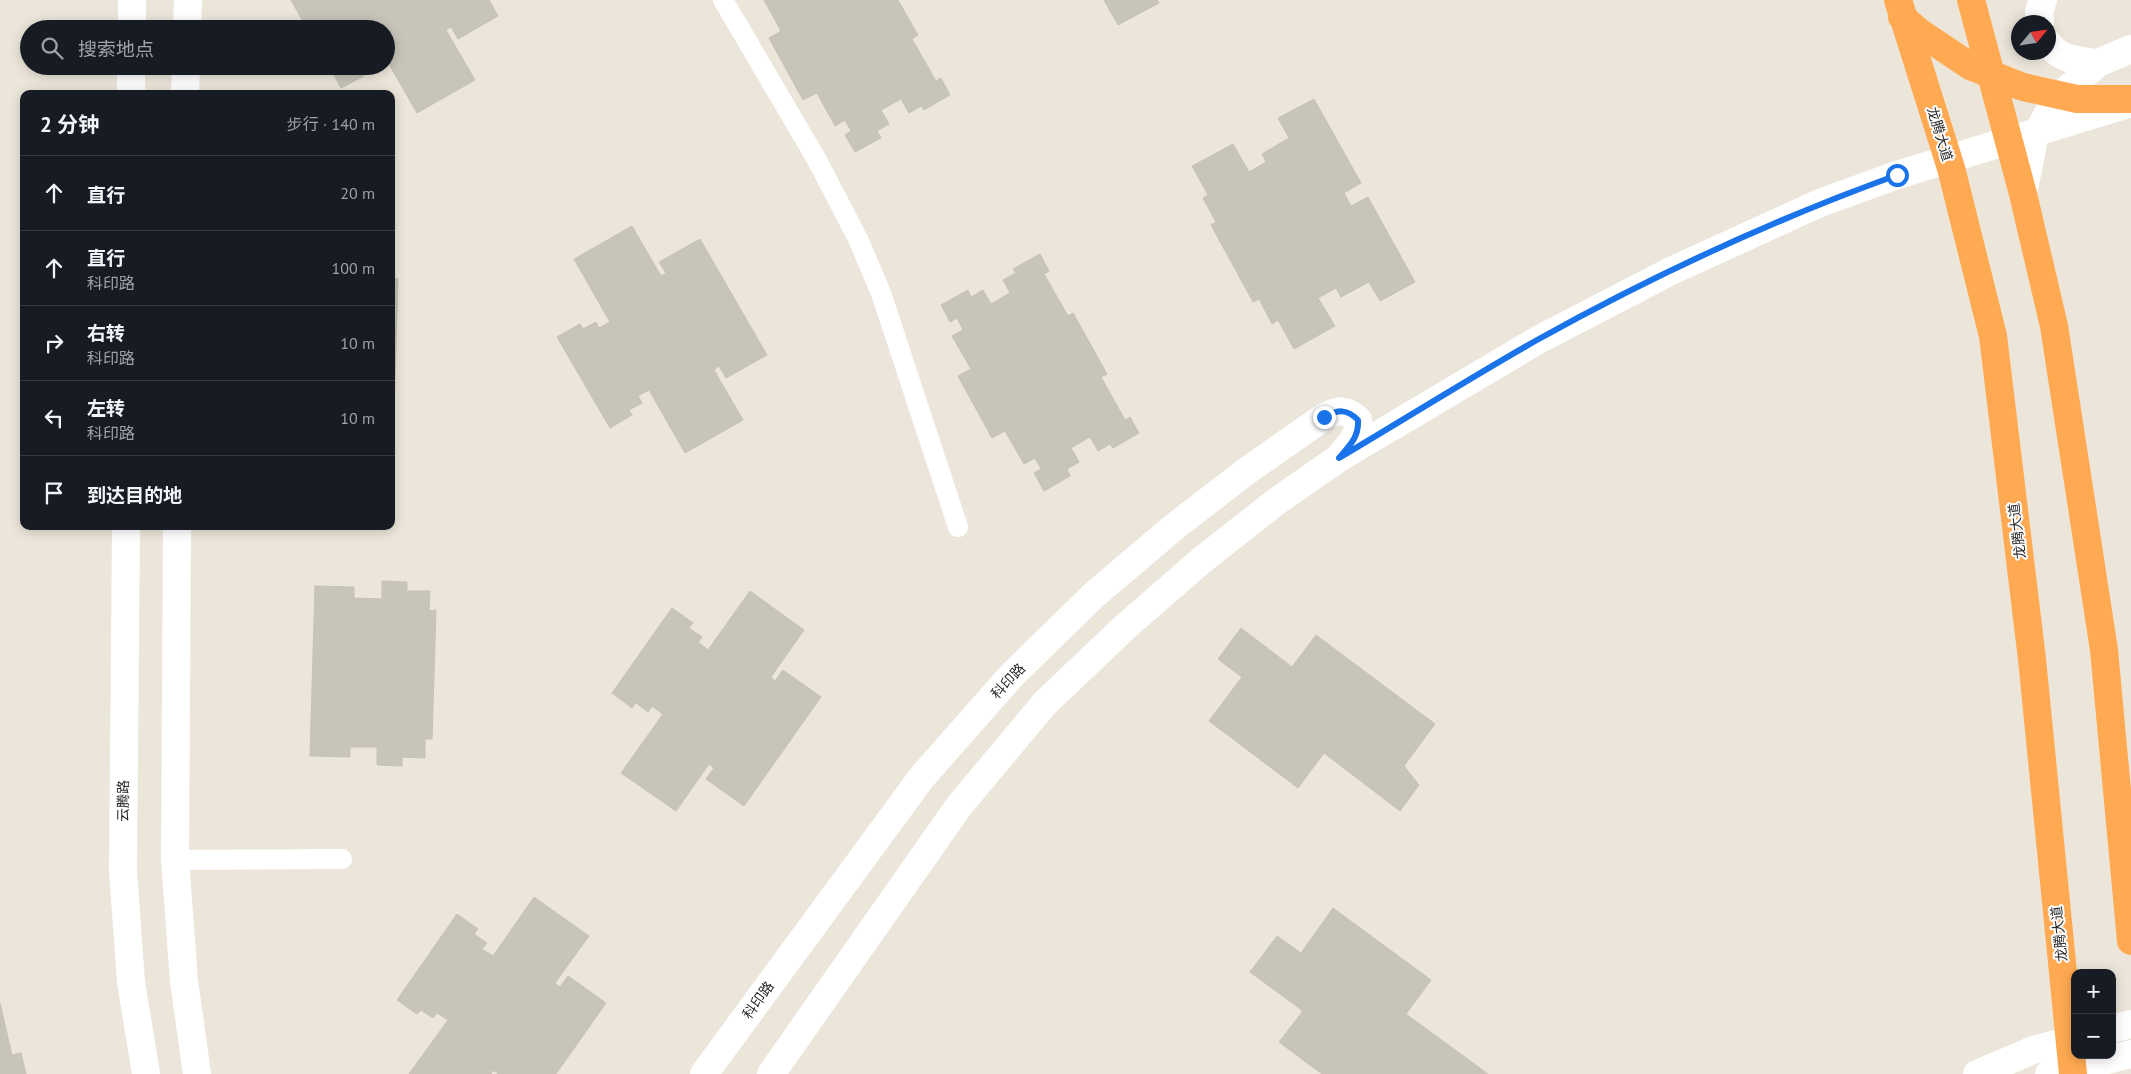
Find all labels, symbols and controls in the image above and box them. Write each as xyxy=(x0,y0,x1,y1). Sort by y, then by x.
north arrow xyxy=(2011,15,2056,60)
search box xyxy=(20,20,395,75)
icon: search xyxy=(38,34,66,62)
text: 搜索地点 xyxy=(78,37,154,61)
street label: 龙腾大道 xyxy=(1923,105,1957,163)
text: 2 分钟 xyxy=(40,111,99,138)
text: 步行 · 140 m xyxy=(287,114,375,134)
route start xyxy=(1886,164,1909,187)
icon: ahead xyxy=(40,179,68,207)
text: 直行 xyxy=(87,183,125,207)
text: 20 m xyxy=(340,183,375,203)
text: 直行 xyxy=(87,246,125,270)
icon: ahead xyxy=(40,254,68,282)
text: 100 m xyxy=(332,258,375,278)
text: 科印路 xyxy=(87,273,135,293)
text: 右转 xyxy=(87,321,125,345)
icon: right xyxy=(40,329,68,357)
text: 10 m xyxy=(340,333,375,353)
text: 科印路 xyxy=(87,348,135,368)
text: 左转 xyxy=(87,396,125,420)
icon: left xyxy=(40,404,68,432)
route end xyxy=(1313,406,1336,429)
text: 10 m xyxy=(340,408,375,428)
text: 科印路 xyxy=(87,423,135,443)
icon: arrive xyxy=(40,479,68,507)
text: 到达目的地 xyxy=(87,483,182,507)
street label: 龙腾大道 xyxy=(2005,502,2029,560)
street label: 科印路 xyxy=(987,660,1029,702)
street label: 云腾路 xyxy=(114,780,132,822)
street label: 龙腾大道 xyxy=(2047,905,2071,963)
map controls xyxy=(2071,969,2116,1059)
button: + xyxy=(2071,969,2116,1014)
street label: 科印路 xyxy=(738,978,778,1022)
button: − xyxy=(2071,1014,2116,1059)

